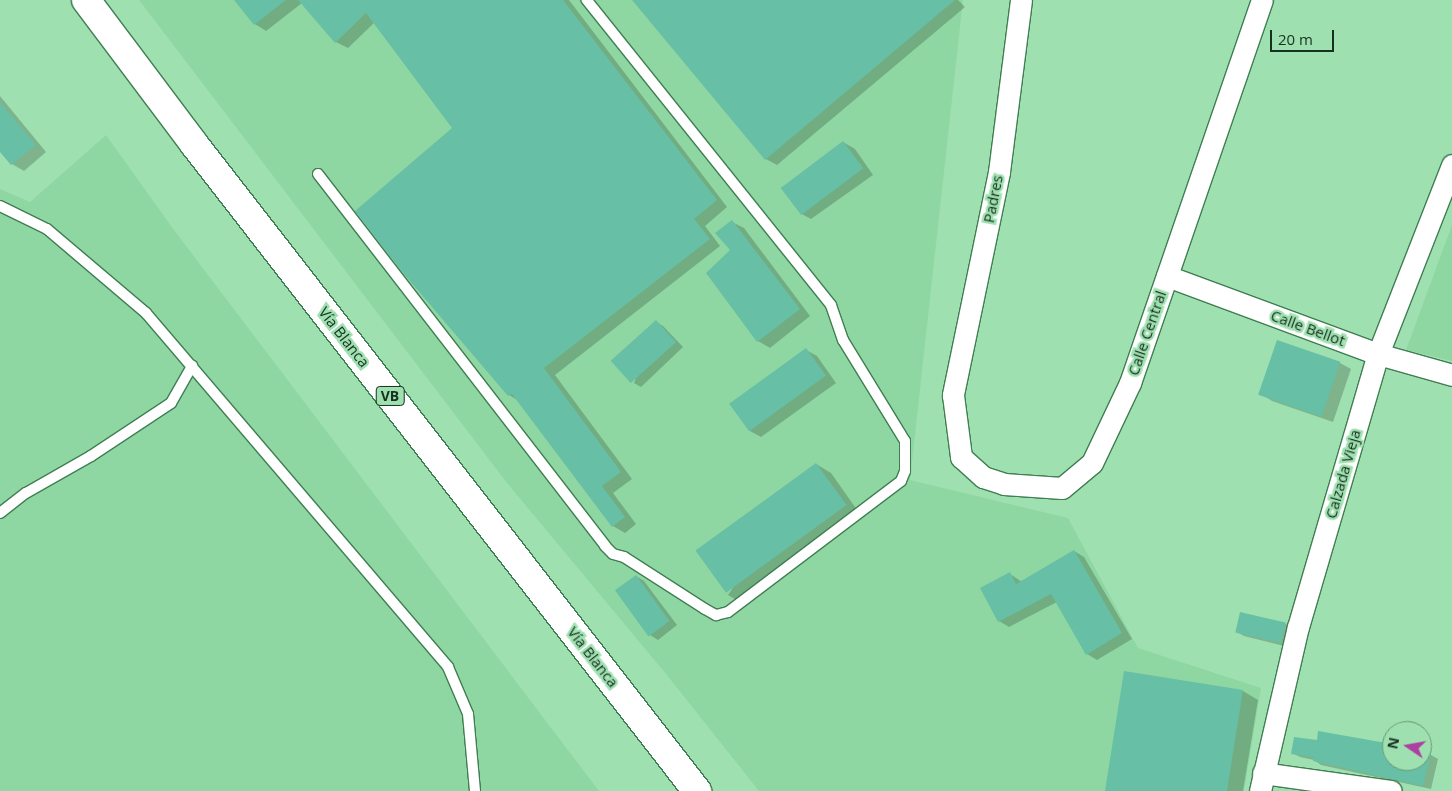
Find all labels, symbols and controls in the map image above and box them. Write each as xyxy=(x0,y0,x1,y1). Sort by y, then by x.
scale bar xyxy=(1272,20,1336,52)
text: 20 m xyxy=(1278,29,1313,49)
street label: Padres xyxy=(980,174,1006,224)
street label: Calle Central xyxy=(1124,288,1170,378)
street label: Vía Blanca xyxy=(315,303,373,371)
street label: Calle Bellot xyxy=(1268,306,1348,350)
road number: VB xyxy=(375,384,405,408)
street label: Calzada Vieja xyxy=(1322,427,1364,521)
street label: Vía Blanca xyxy=(564,623,622,691)
north arrow xyxy=(1382,721,1432,771)
text: N xyxy=(1382,735,1403,751)

